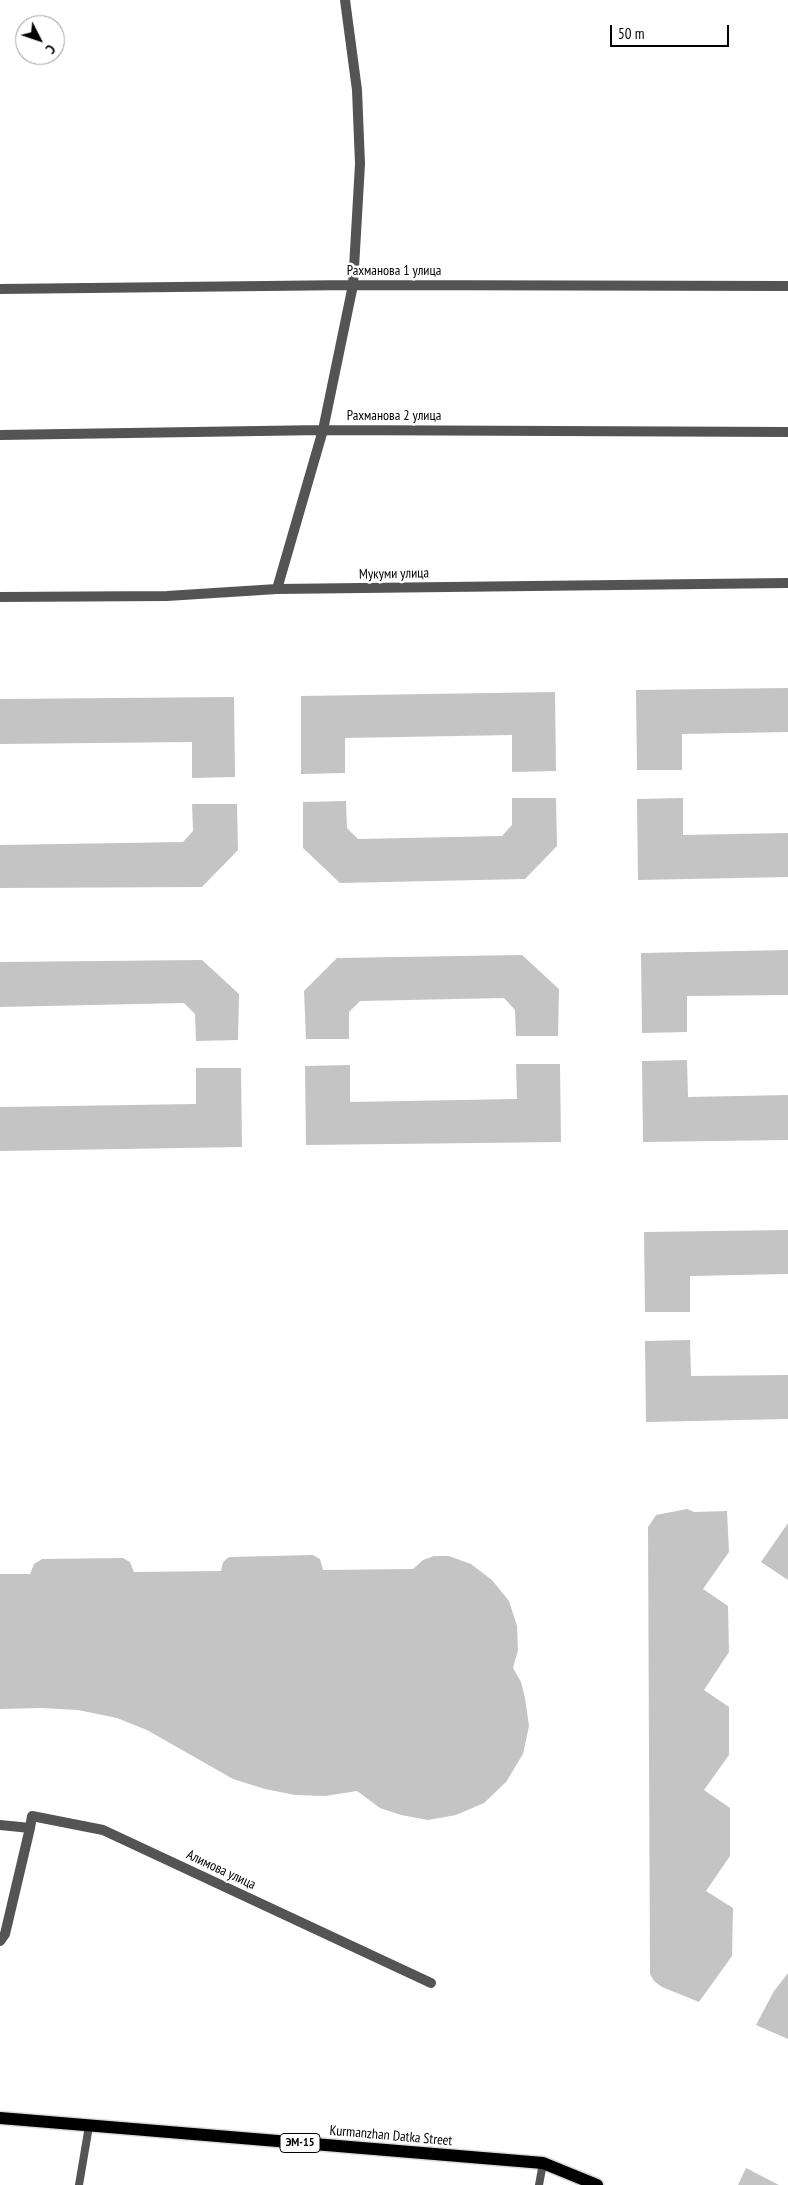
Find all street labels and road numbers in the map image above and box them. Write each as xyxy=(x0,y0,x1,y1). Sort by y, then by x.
street label: Рахманова 1 улица xyxy=(347,263,441,279)
street label: Рахманова 2 улица xyxy=(347,408,441,424)
street label: Мукуми улица xyxy=(359,565,429,583)
street label: Алимова улица xyxy=(184,1847,258,1893)
street label: Kurmanzhan Datka Street xyxy=(329,2122,453,2150)
road number: ЭМ-15 xyxy=(280,2134,320,2152)

